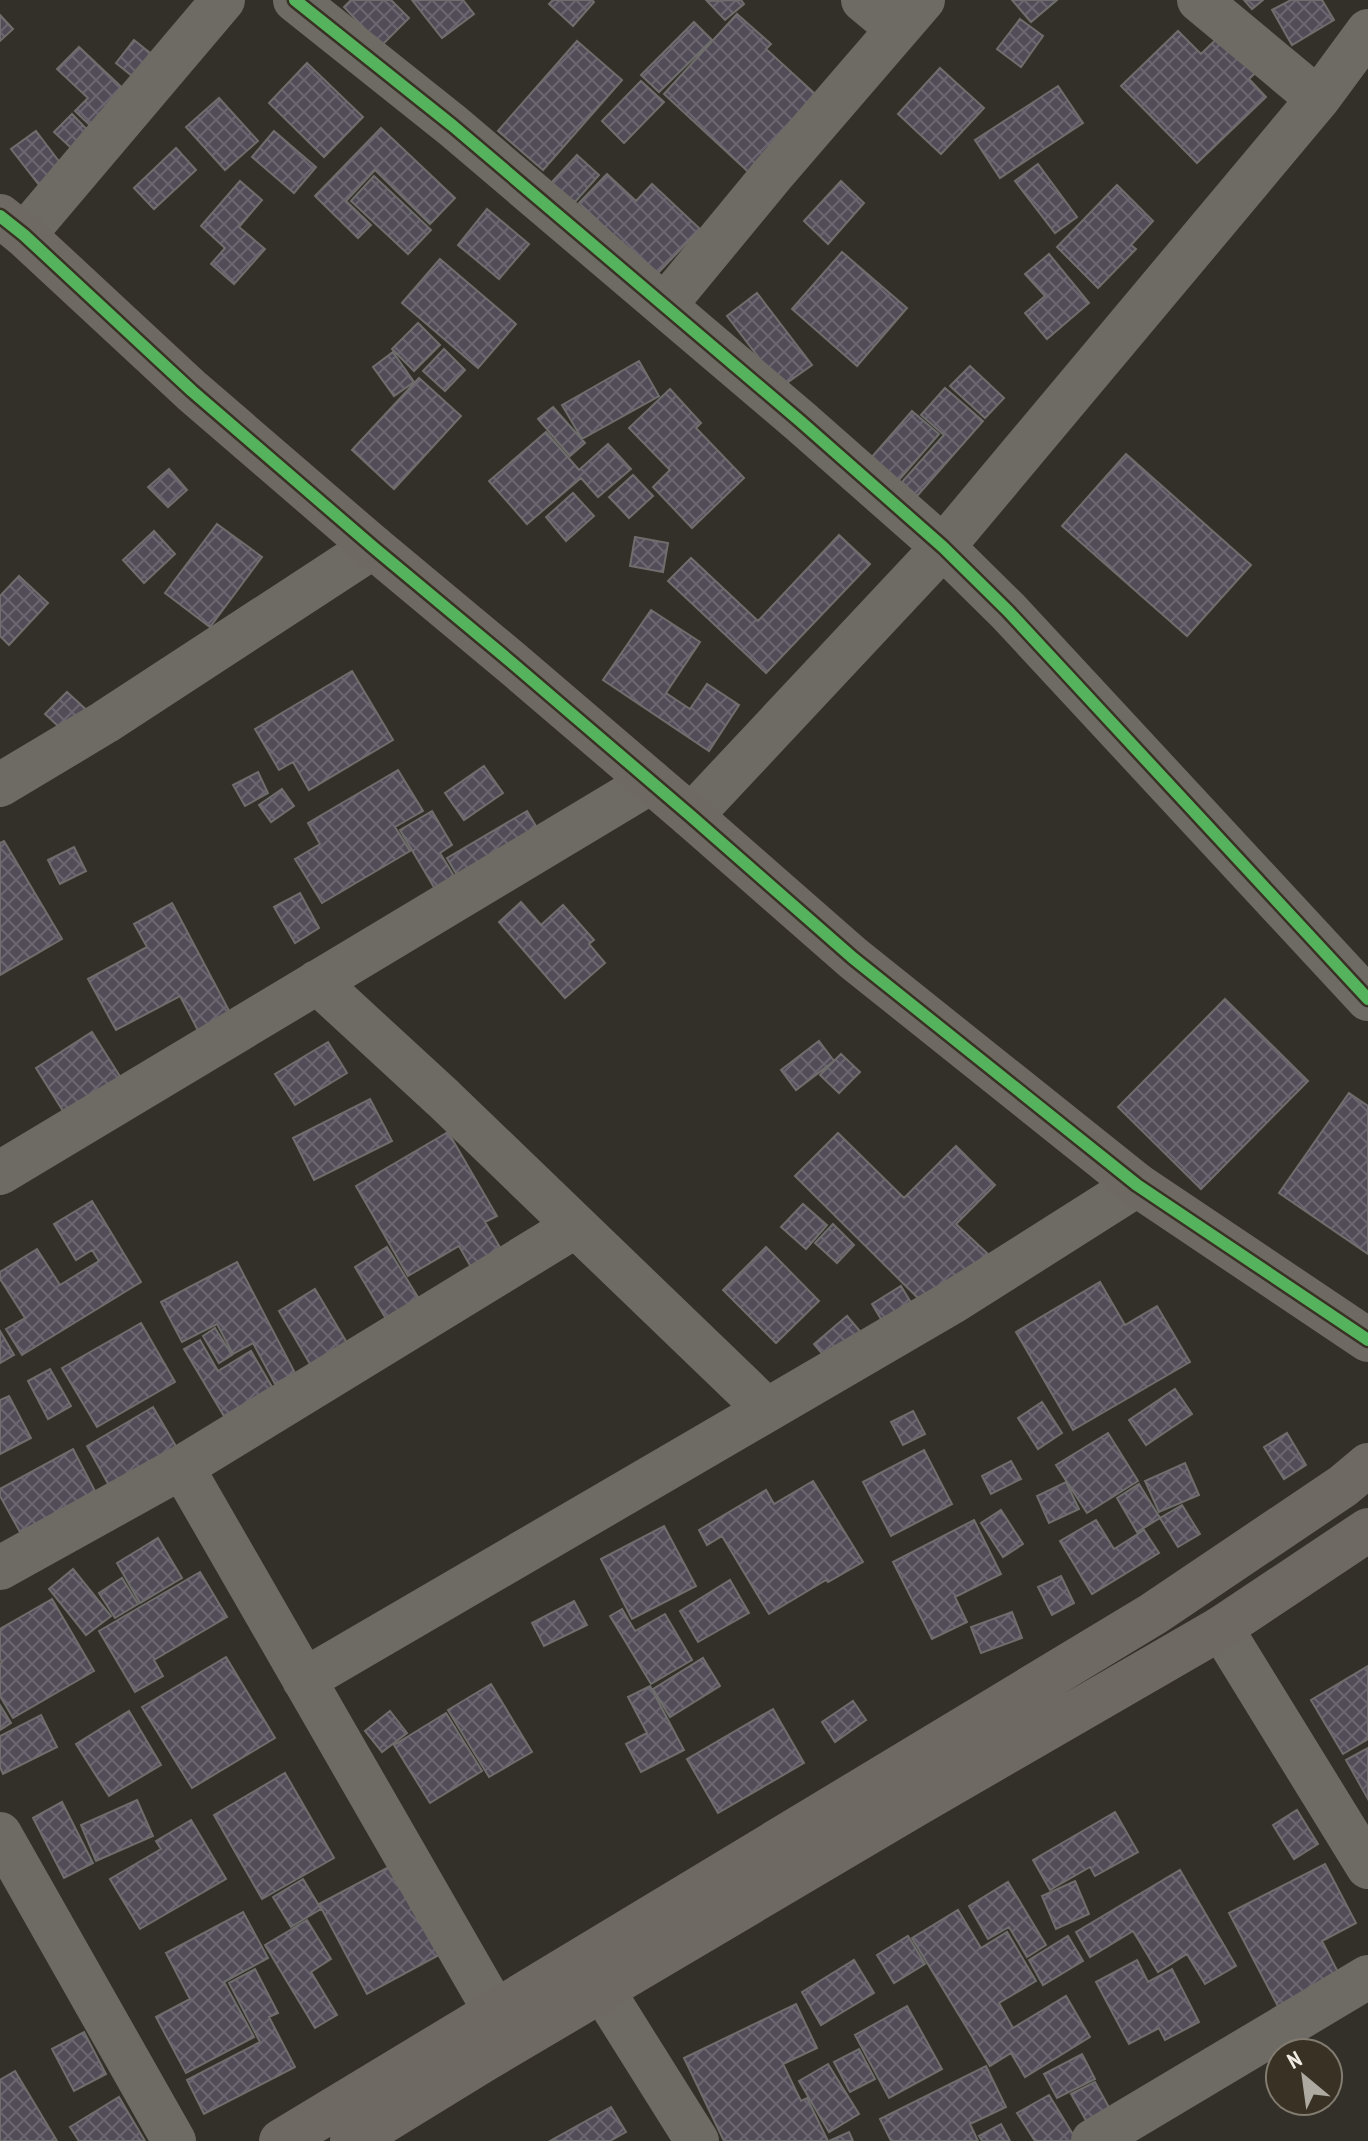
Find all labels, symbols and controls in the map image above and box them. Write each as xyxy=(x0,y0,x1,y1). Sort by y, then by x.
north arrow xyxy=(1264,2037,1344,2117)
text: N xyxy=(1282,2044,1306,2075)

